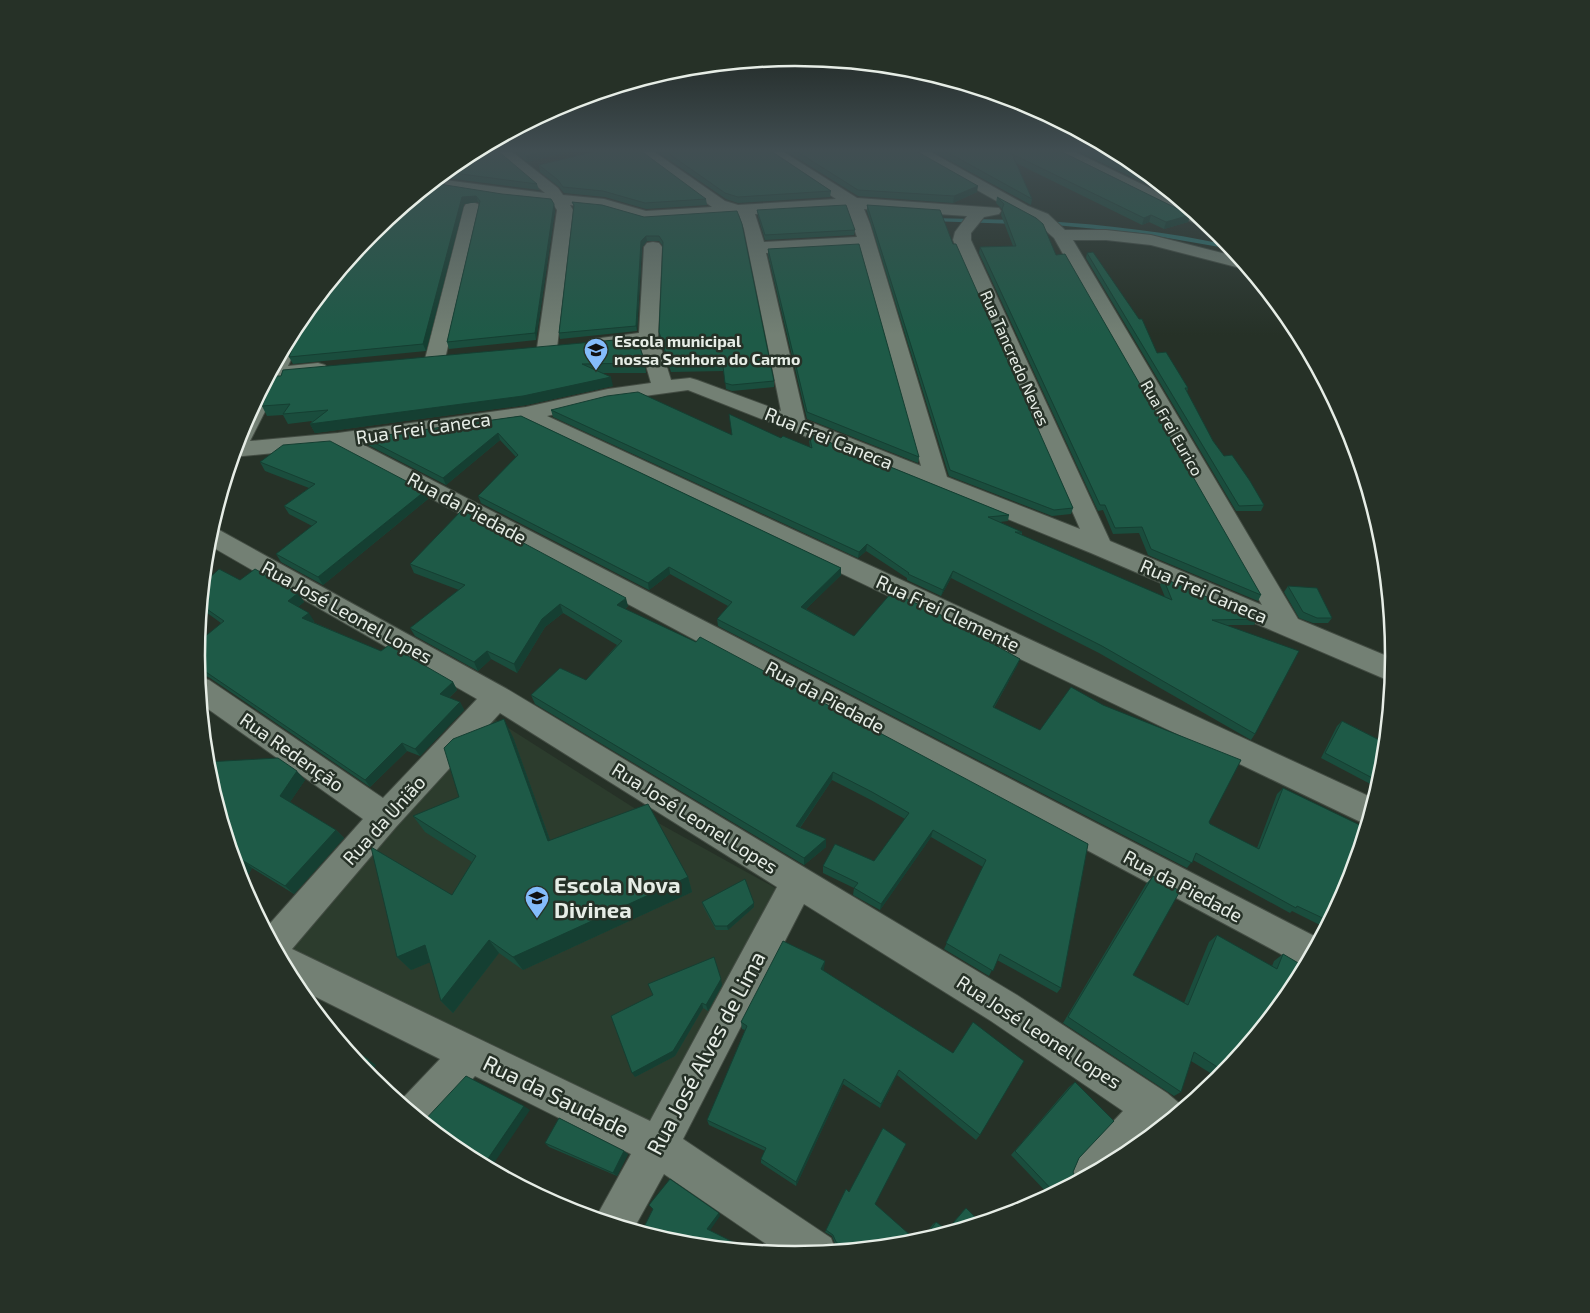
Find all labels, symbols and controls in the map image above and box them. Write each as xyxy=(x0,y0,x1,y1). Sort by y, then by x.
street label: Rua Tancredo Neves xyxy=(977,287,1054,428)
place label: Escola municipal nossa Senhora do Carmo xyxy=(614,331,800,368)
school or university icon: Escola municipal nossa Senhora do Carmo xyxy=(583,337,609,371)
street label: Rua Frei Eurico xyxy=(1137,377,1207,479)
street label: Rua Frei Caneca xyxy=(762,401,897,474)
street label: Rua Frei Caneca xyxy=(354,407,492,448)
street label: Rua da Piedade xyxy=(404,467,531,549)
street label: Rua Frei Caneca xyxy=(1137,553,1271,628)
street label: Rua José Leonel Lopes xyxy=(258,555,436,668)
street label: Rua Frei Clemente xyxy=(873,569,1024,656)
street label: Rua da Piedade xyxy=(762,656,889,738)
street label: Rua Redenção xyxy=(235,707,349,797)
street label: Rua José Leonel Lopes xyxy=(608,757,782,878)
street label: Rua da União xyxy=(337,770,430,869)
street label: Rua da Piedade xyxy=(1120,845,1247,927)
place label: Escola Nova Divinea xyxy=(554,871,680,922)
school or university icon: Escola Nova Divinea xyxy=(524,885,550,919)
street label: Rua José Alves de Lima xyxy=(640,946,770,1159)
street label: Rua José Leonel Lopes xyxy=(953,970,1126,1093)
street label: Rua da Saudade xyxy=(479,1049,633,1142)

